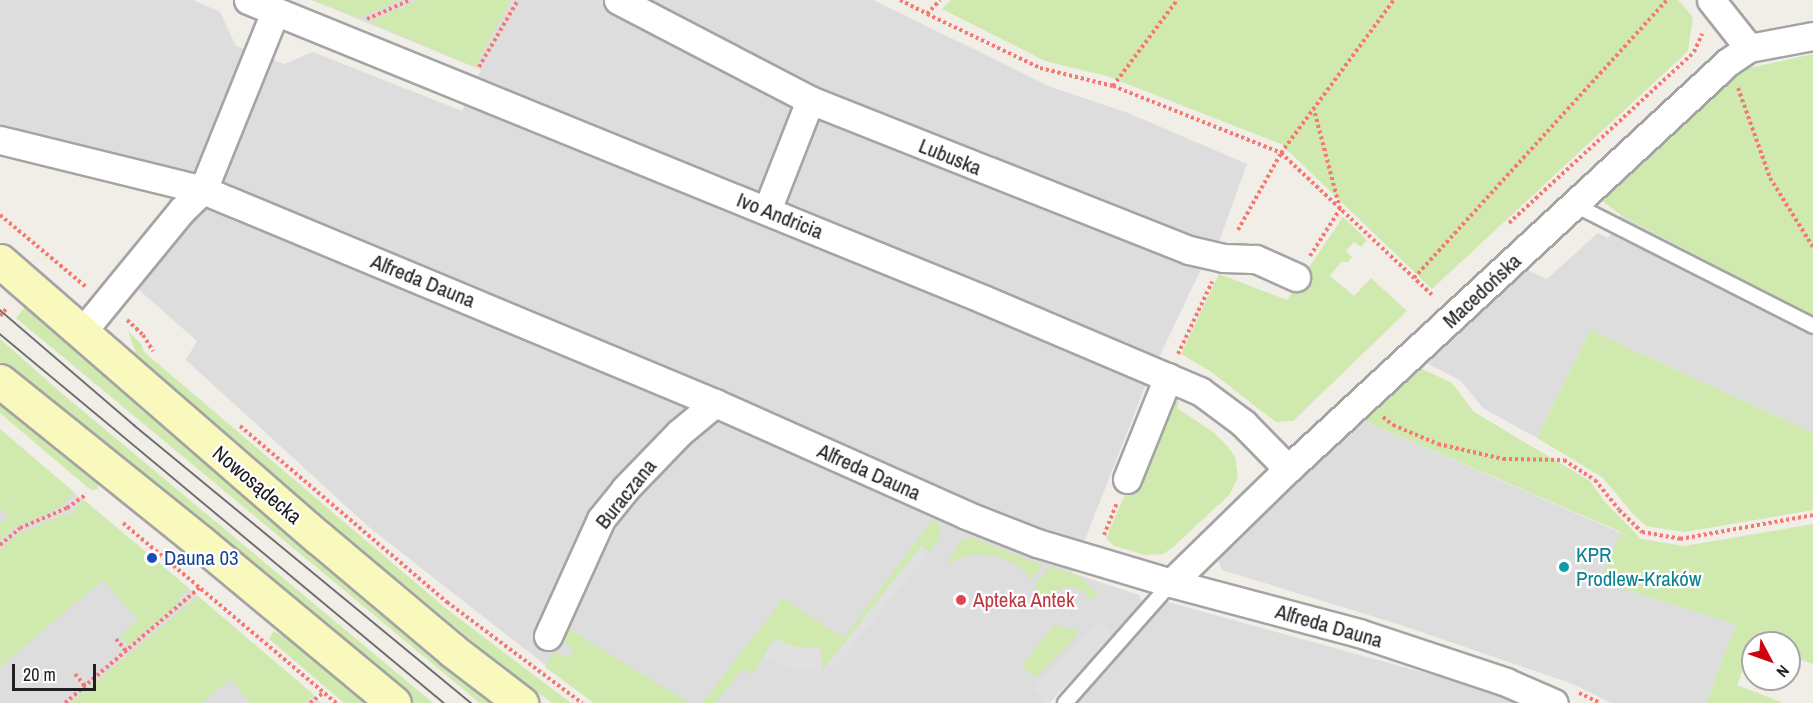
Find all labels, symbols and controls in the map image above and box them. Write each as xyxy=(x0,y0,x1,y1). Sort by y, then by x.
street label: Lubuska xyxy=(915,133,985,181)
street label: Ivo Andricia xyxy=(733,187,827,245)
street label: Macedońska xyxy=(1438,248,1526,334)
street label: Alfreda Dauna xyxy=(367,249,479,313)
street label: Alfreda Dauna xyxy=(814,438,924,506)
street label: Nowosądecka xyxy=(207,441,307,529)
street label: Buraczana xyxy=(590,454,662,534)
place label: KPR Prodlew-Kraków xyxy=(1576,542,1701,592)
place label: Dauna 03 xyxy=(164,545,239,571)
marker: Dauna 03 xyxy=(145,551,159,565)
marker: KPR Prodlew-Kraków xyxy=(1557,560,1571,574)
place label: Apteka Antek xyxy=(973,587,1075,613)
marker: Apteka Antek xyxy=(954,593,968,607)
street label: Alfreda Dauna xyxy=(1273,599,1385,653)
north arrow xyxy=(1741,631,1801,691)
scale bar xyxy=(15,652,99,690)
text: N xyxy=(1772,661,1794,682)
text: 20 m xyxy=(23,662,56,687)

